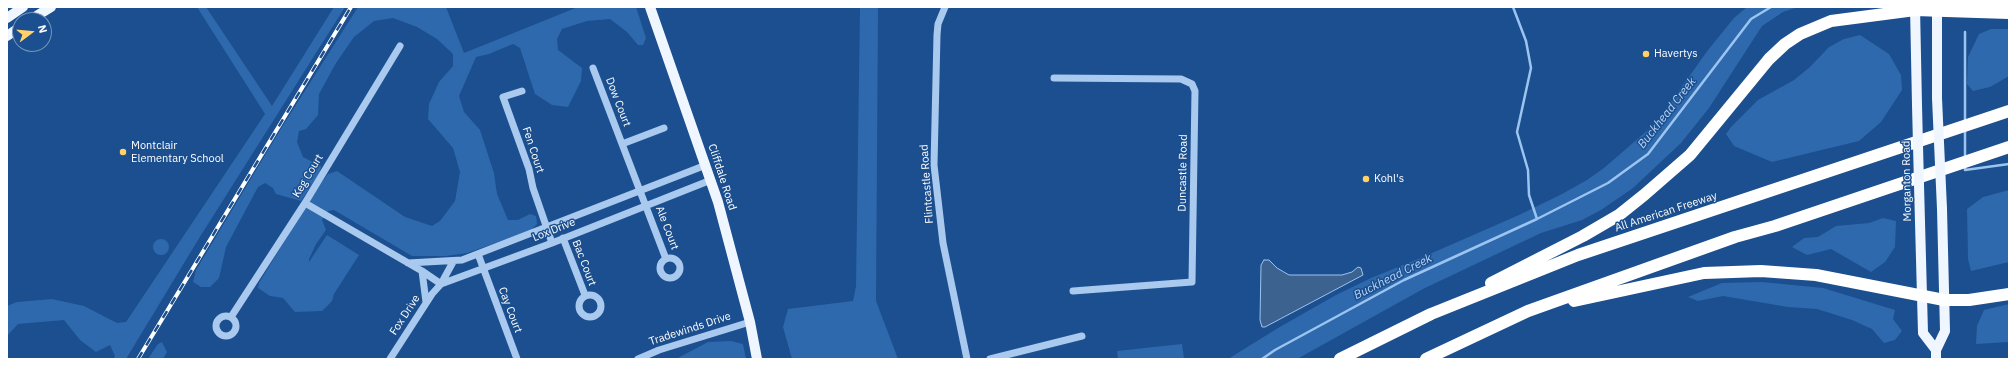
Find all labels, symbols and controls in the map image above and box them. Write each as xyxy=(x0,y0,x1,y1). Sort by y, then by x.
north arrow xyxy=(12,12,52,52)
text: N xyxy=(35,23,50,35)
place label: Havertys xyxy=(1654,47,1698,61)
marker: Havertys xyxy=(1641,49,1651,59)
street label: Dow Court xyxy=(603,75,633,129)
water label: Buckhead Creek xyxy=(1635,75,1699,151)
street label: Fen Court xyxy=(519,125,547,175)
street label: Duncastle Road xyxy=(1176,134,1190,212)
place label: Montclair Elementary School xyxy=(131,139,224,165)
street label: Morganton Road xyxy=(1900,140,1914,222)
street label: Cliffdale Road xyxy=(705,142,739,212)
street label: Flintcastle Road xyxy=(918,144,936,224)
marker: Montclair Elementary School xyxy=(118,147,128,157)
street label: Keg Court xyxy=(290,152,326,200)
place label: Kohl's xyxy=(1374,172,1404,186)
marker: Kohl's xyxy=(1361,174,1371,184)
street label: All American Freeway xyxy=(1613,189,1719,235)
street label: Ale Court xyxy=(653,204,681,252)
street label: Lox Drive xyxy=(531,215,577,245)
street label: Bac Court xyxy=(569,238,599,288)
water label: Buckhead Creek xyxy=(1351,251,1435,303)
street label: Cay Court xyxy=(495,285,525,335)
street label: Fox Drive xyxy=(387,292,423,338)
street label: Tradewinds Drive xyxy=(647,310,733,348)

